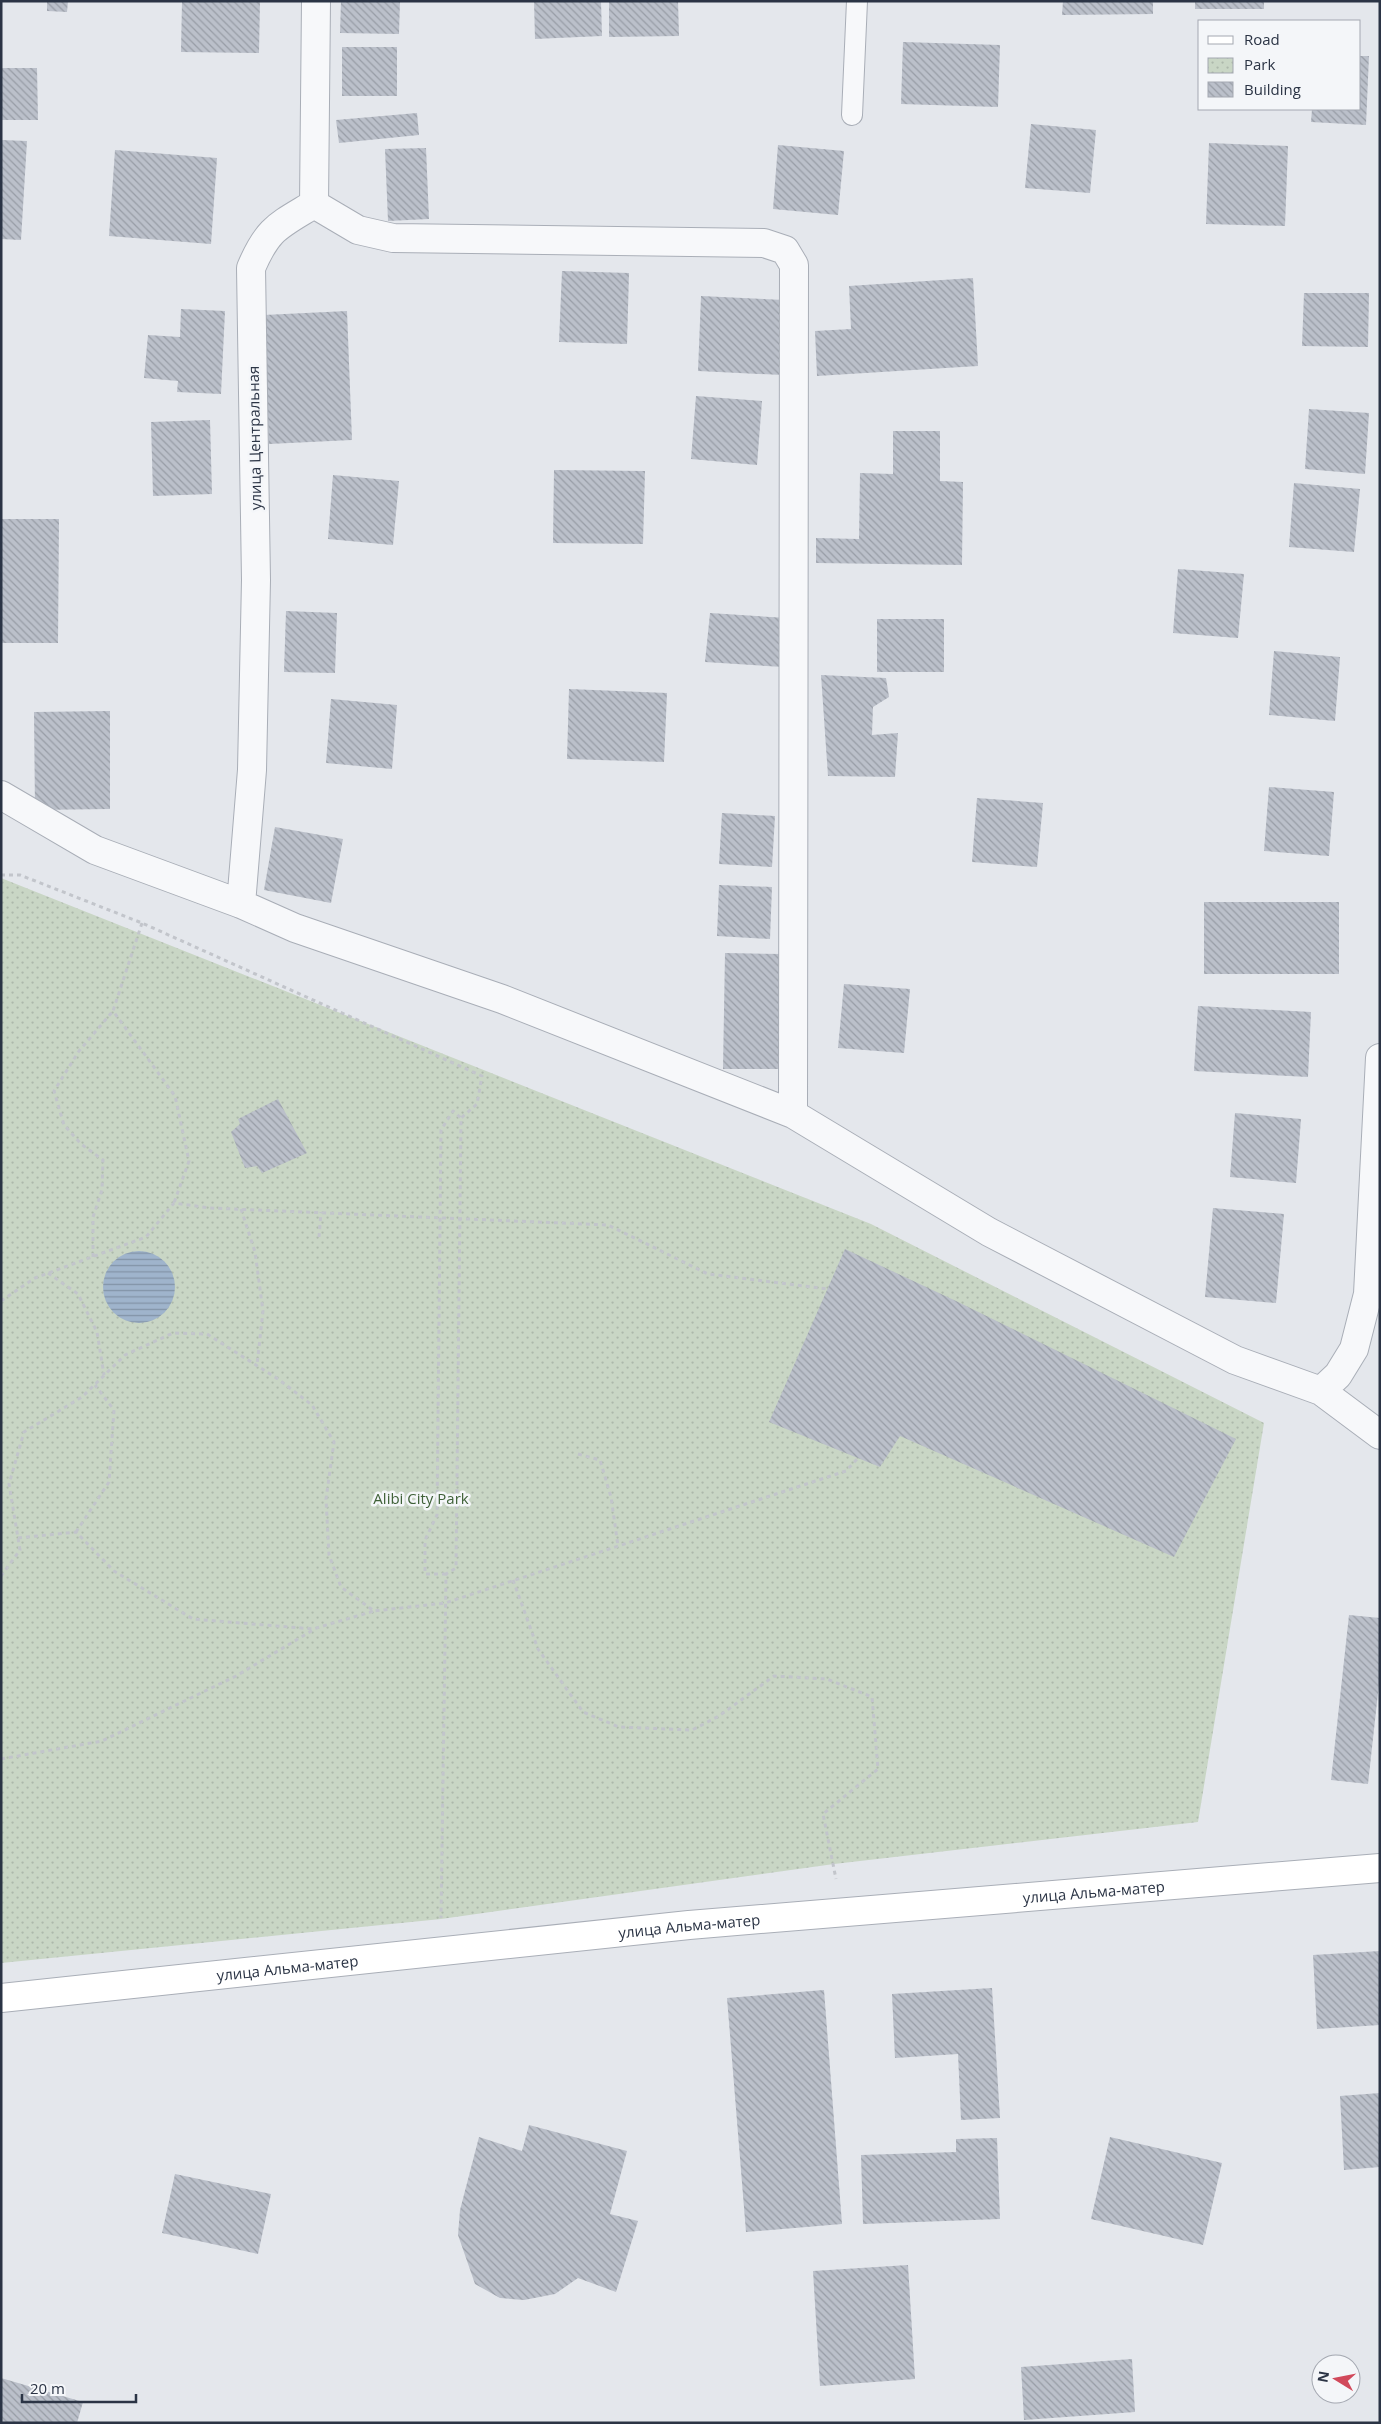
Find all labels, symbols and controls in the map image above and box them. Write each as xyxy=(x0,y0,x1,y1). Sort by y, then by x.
legend xyxy=(1198,20,1361,110)
text: Road xyxy=(1244,29,1280,49)
text: Park xyxy=(1244,54,1275,74)
text: Building xyxy=(1244,79,1301,99)
street label: улица Центральная xyxy=(243,366,265,510)
park label: Alibi City Park xyxy=(373,1488,469,1508)
street label: улица Альма-матер xyxy=(1022,1876,1166,1907)
street label: улица Альма-матер xyxy=(617,1909,761,1942)
street label: улица Альма-матер xyxy=(215,1950,359,1985)
north arrow xyxy=(1311,2354,1361,2404)
text: N xyxy=(1312,2369,1333,2384)
scale bar xyxy=(22,2372,136,2404)
text: 20 m xyxy=(30,2378,65,2398)

